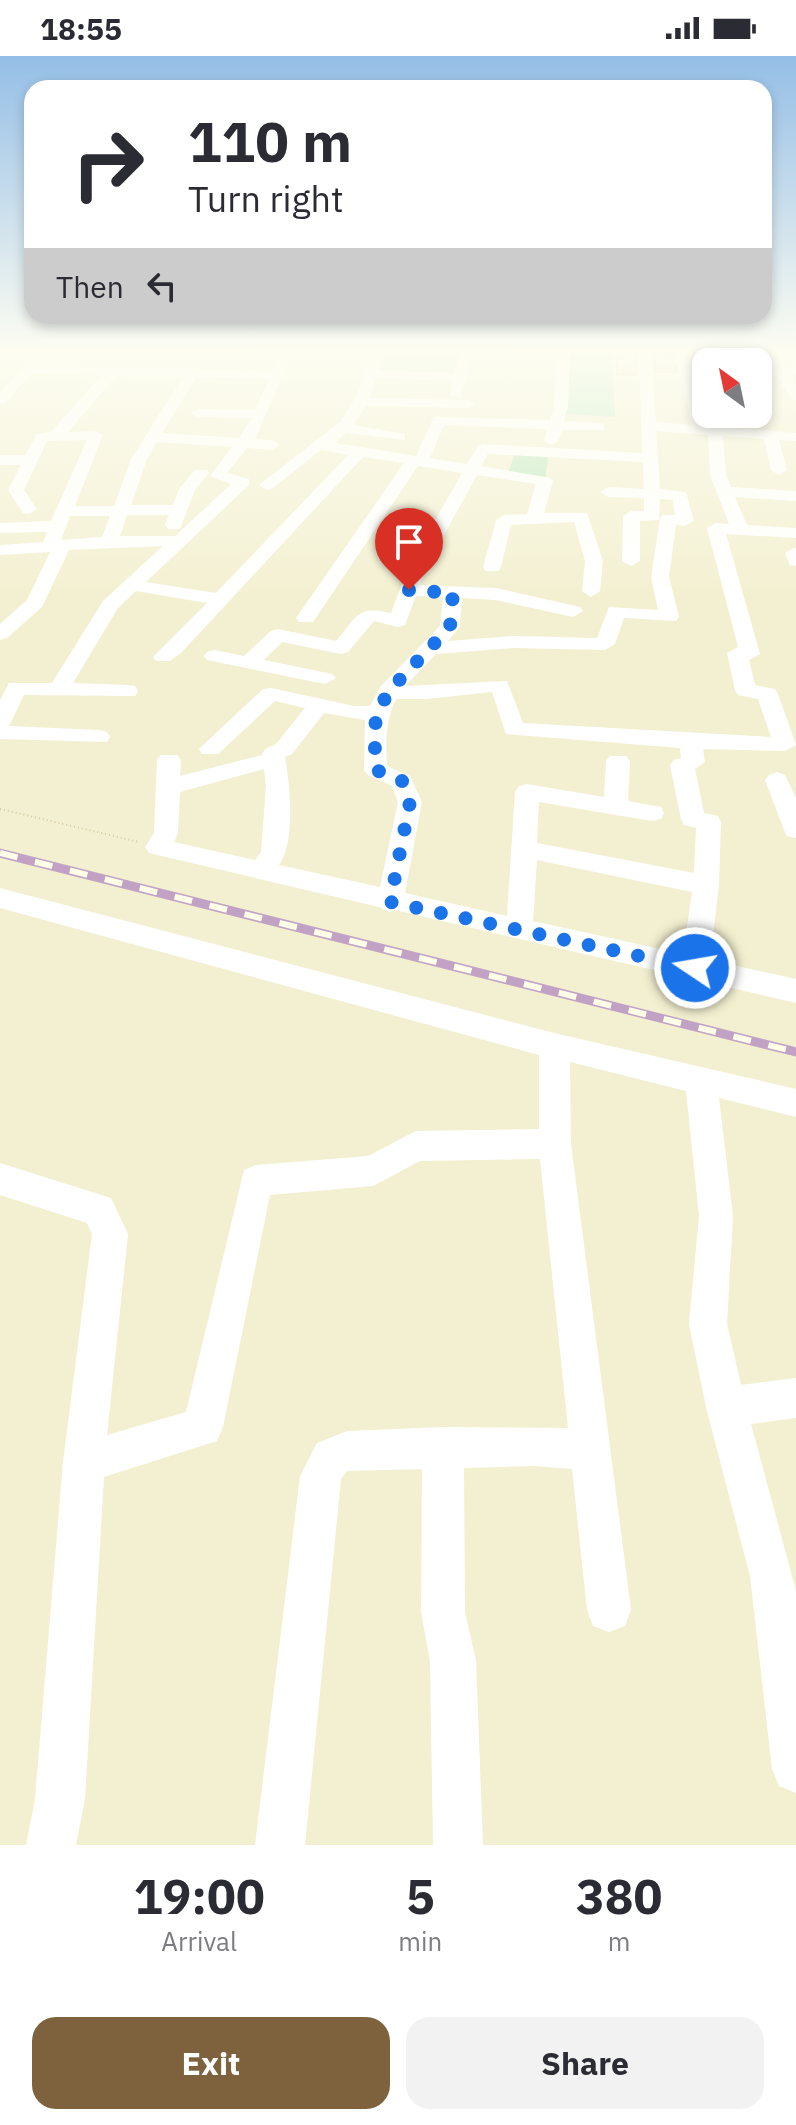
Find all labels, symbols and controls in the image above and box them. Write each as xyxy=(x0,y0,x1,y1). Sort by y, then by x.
text: 18:55 xyxy=(40,9,122,48)
text: 110 m xyxy=(188,105,352,177)
icon: right xyxy=(56,112,160,216)
text: Turn right xyxy=(188,175,344,222)
icon: left xyxy=(140,264,184,308)
text: Then xyxy=(56,267,124,306)
north arrow xyxy=(692,348,772,428)
map controls xyxy=(692,348,772,428)
pin xyxy=(375,508,443,590)
icon: arrive xyxy=(387,520,431,564)
position arrow xyxy=(653,926,737,1010)
text: 19:00 xyxy=(134,1865,265,1927)
text: 5 xyxy=(406,1865,435,1927)
text: 380 xyxy=(576,1865,662,1927)
text: Arrival xyxy=(161,1924,237,1958)
text: min xyxy=(398,1924,442,1958)
text: m xyxy=(608,1924,630,1958)
button: Exit xyxy=(32,2017,390,2109)
button: Share xyxy=(406,2017,764,2109)

